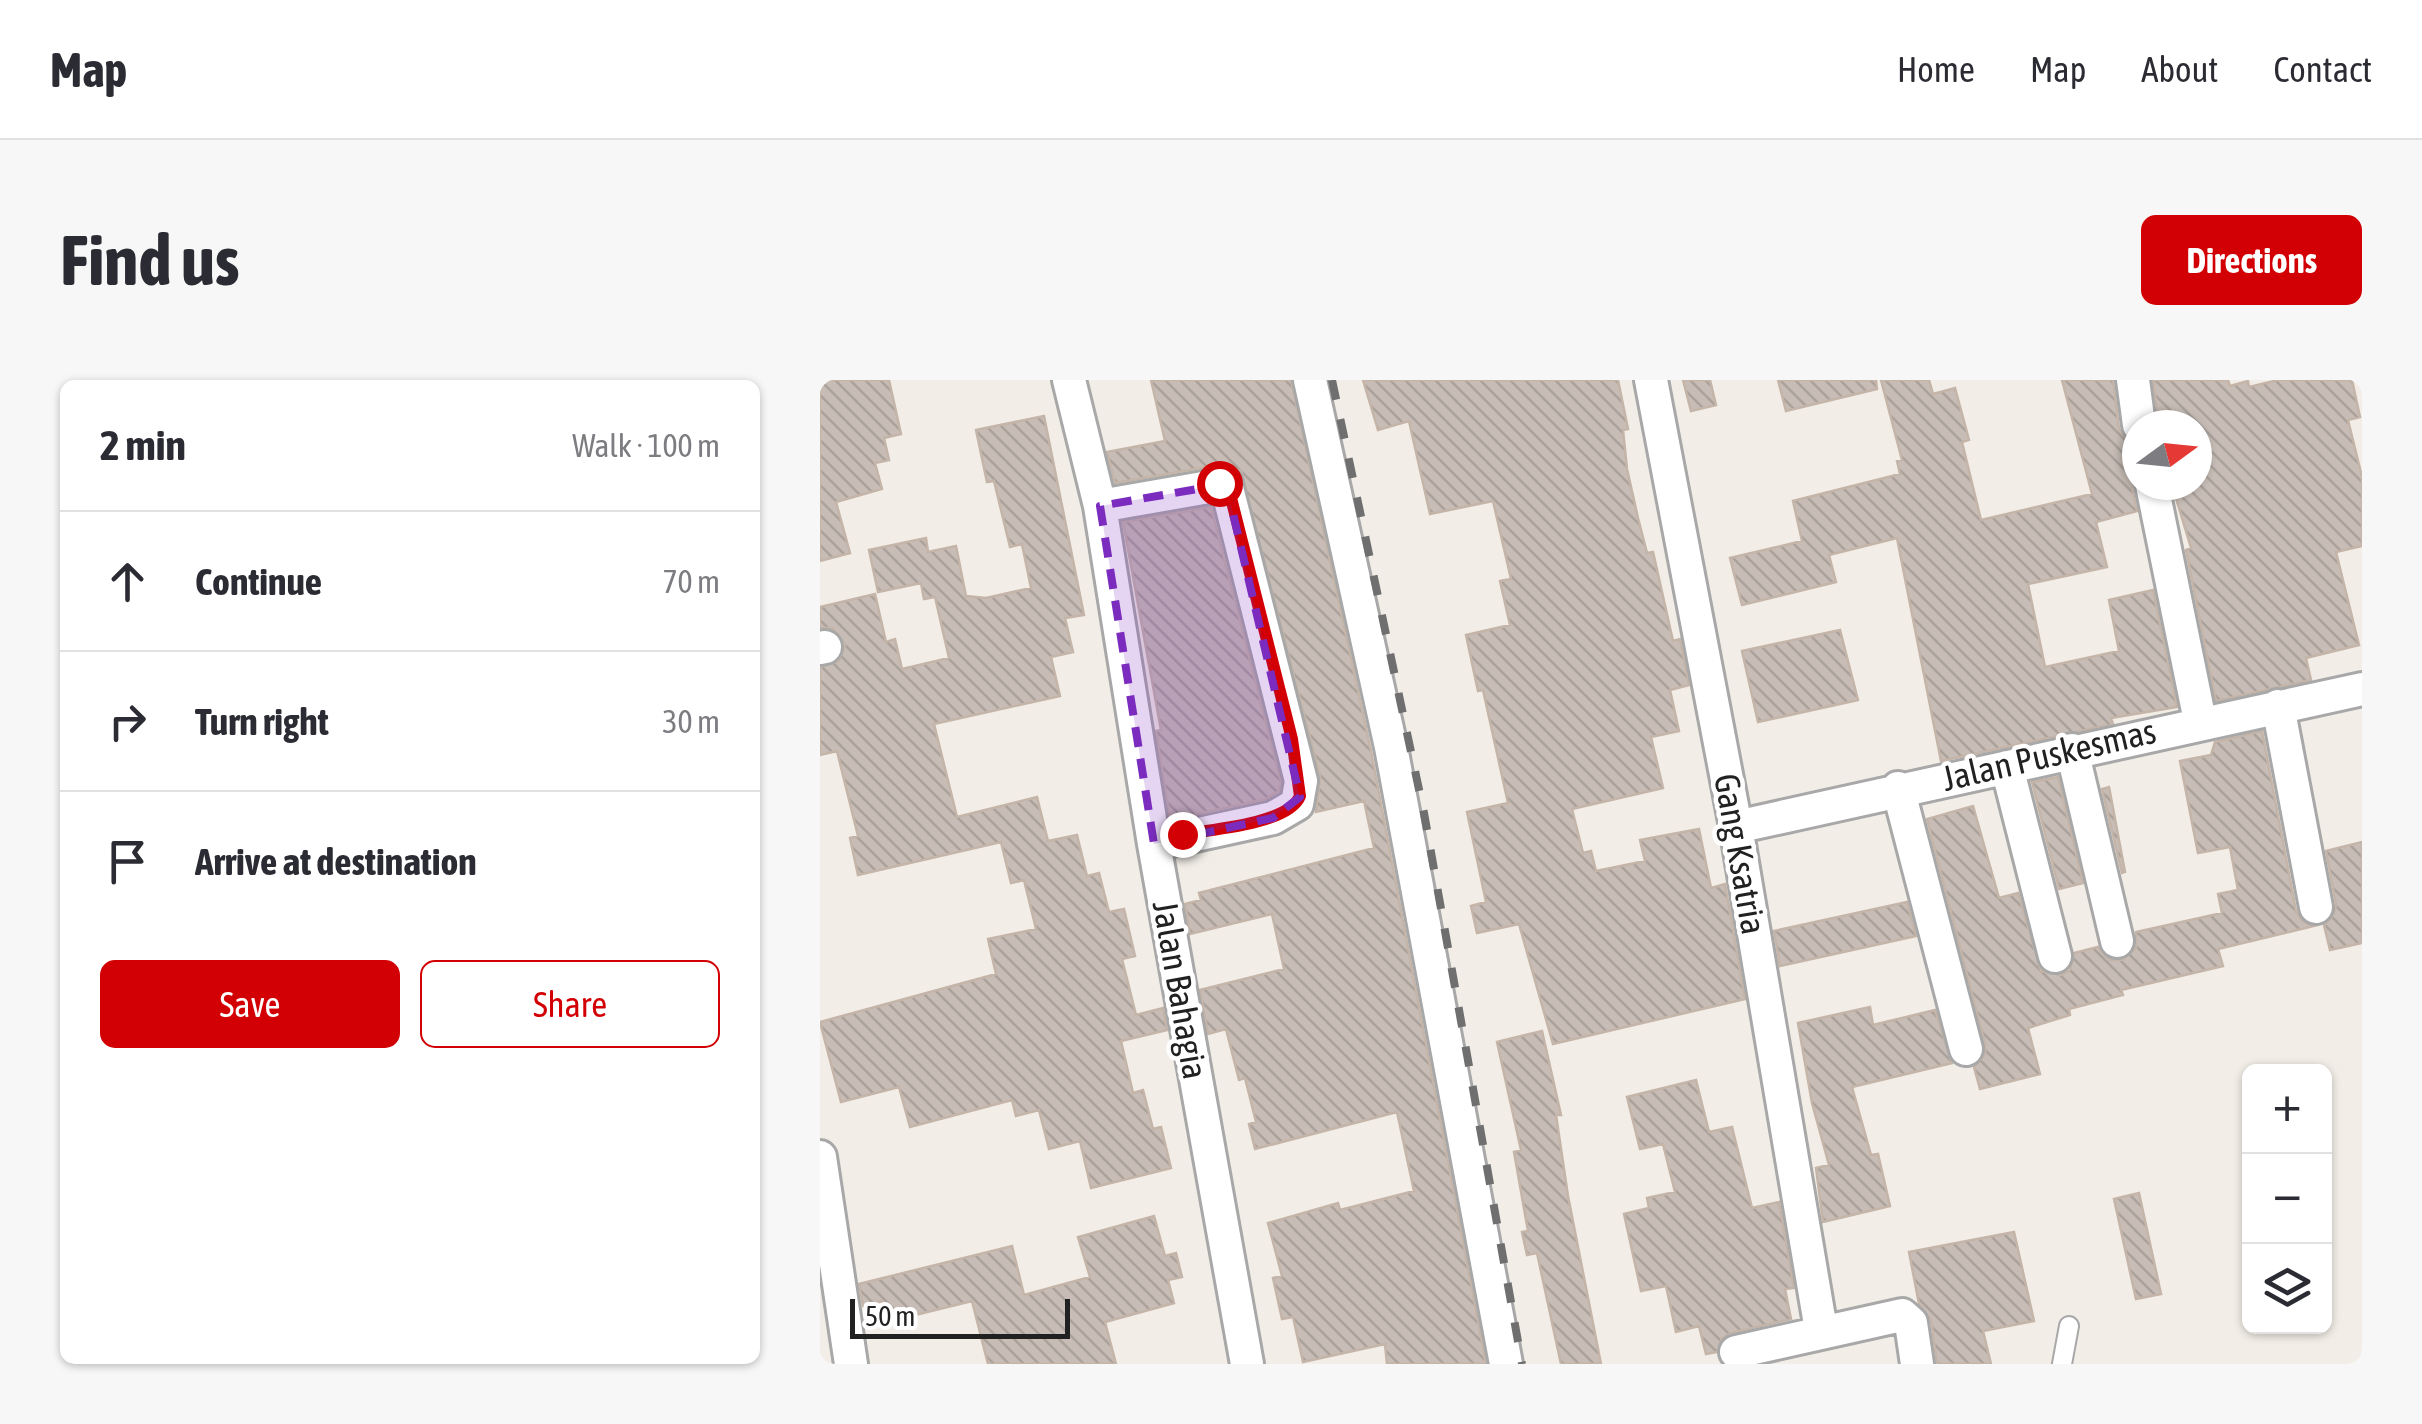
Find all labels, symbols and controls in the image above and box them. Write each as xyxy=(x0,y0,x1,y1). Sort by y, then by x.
text: Map xyxy=(50,42,127,97)
text: Home xyxy=(1897,49,1975,89)
text: Map xyxy=(2030,49,2086,89)
text: About xyxy=(2141,49,2218,89)
text: Contact xyxy=(2273,49,2372,89)
button: Directions xyxy=(2141,215,2362,305)
text: Find us xyxy=(60,220,240,300)
north arrow xyxy=(2122,410,2212,500)
text: 2 min xyxy=(100,421,186,469)
text: Walk · 100 m xyxy=(572,427,720,464)
route start xyxy=(1197,461,1243,507)
icon: ahead xyxy=(100,554,155,609)
text: Continue xyxy=(195,560,322,603)
text: 70 m xyxy=(662,563,720,600)
icon: right xyxy=(100,694,155,749)
text: Turn right xyxy=(195,700,329,743)
text: 30 m xyxy=(662,703,720,740)
street label: Jalan Puskesmas xyxy=(1938,710,2159,798)
street label: Gang Ksatria xyxy=(1707,771,1775,937)
route end xyxy=(1160,812,1206,858)
icon: arrive xyxy=(100,834,155,889)
text: Arrive at destination xyxy=(195,840,477,883)
street label: Jalan Bahagia xyxy=(1146,898,1216,1082)
button: Save xyxy=(100,960,400,1048)
button: Share xyxy=(420,960,720,1048)
map controls xyxy=(2242,1064,2332,1334)
button: + xyxy=(2242,1064,2332,1154)
button: − xyxy=(2242,1154,2332,1244)
button: layers xyxy=(2242,1244,2332,1334)
scale bar xyxy=(850,1294,1070,1338)
text: 50 m xyxy=(865,1300,915,1332)

